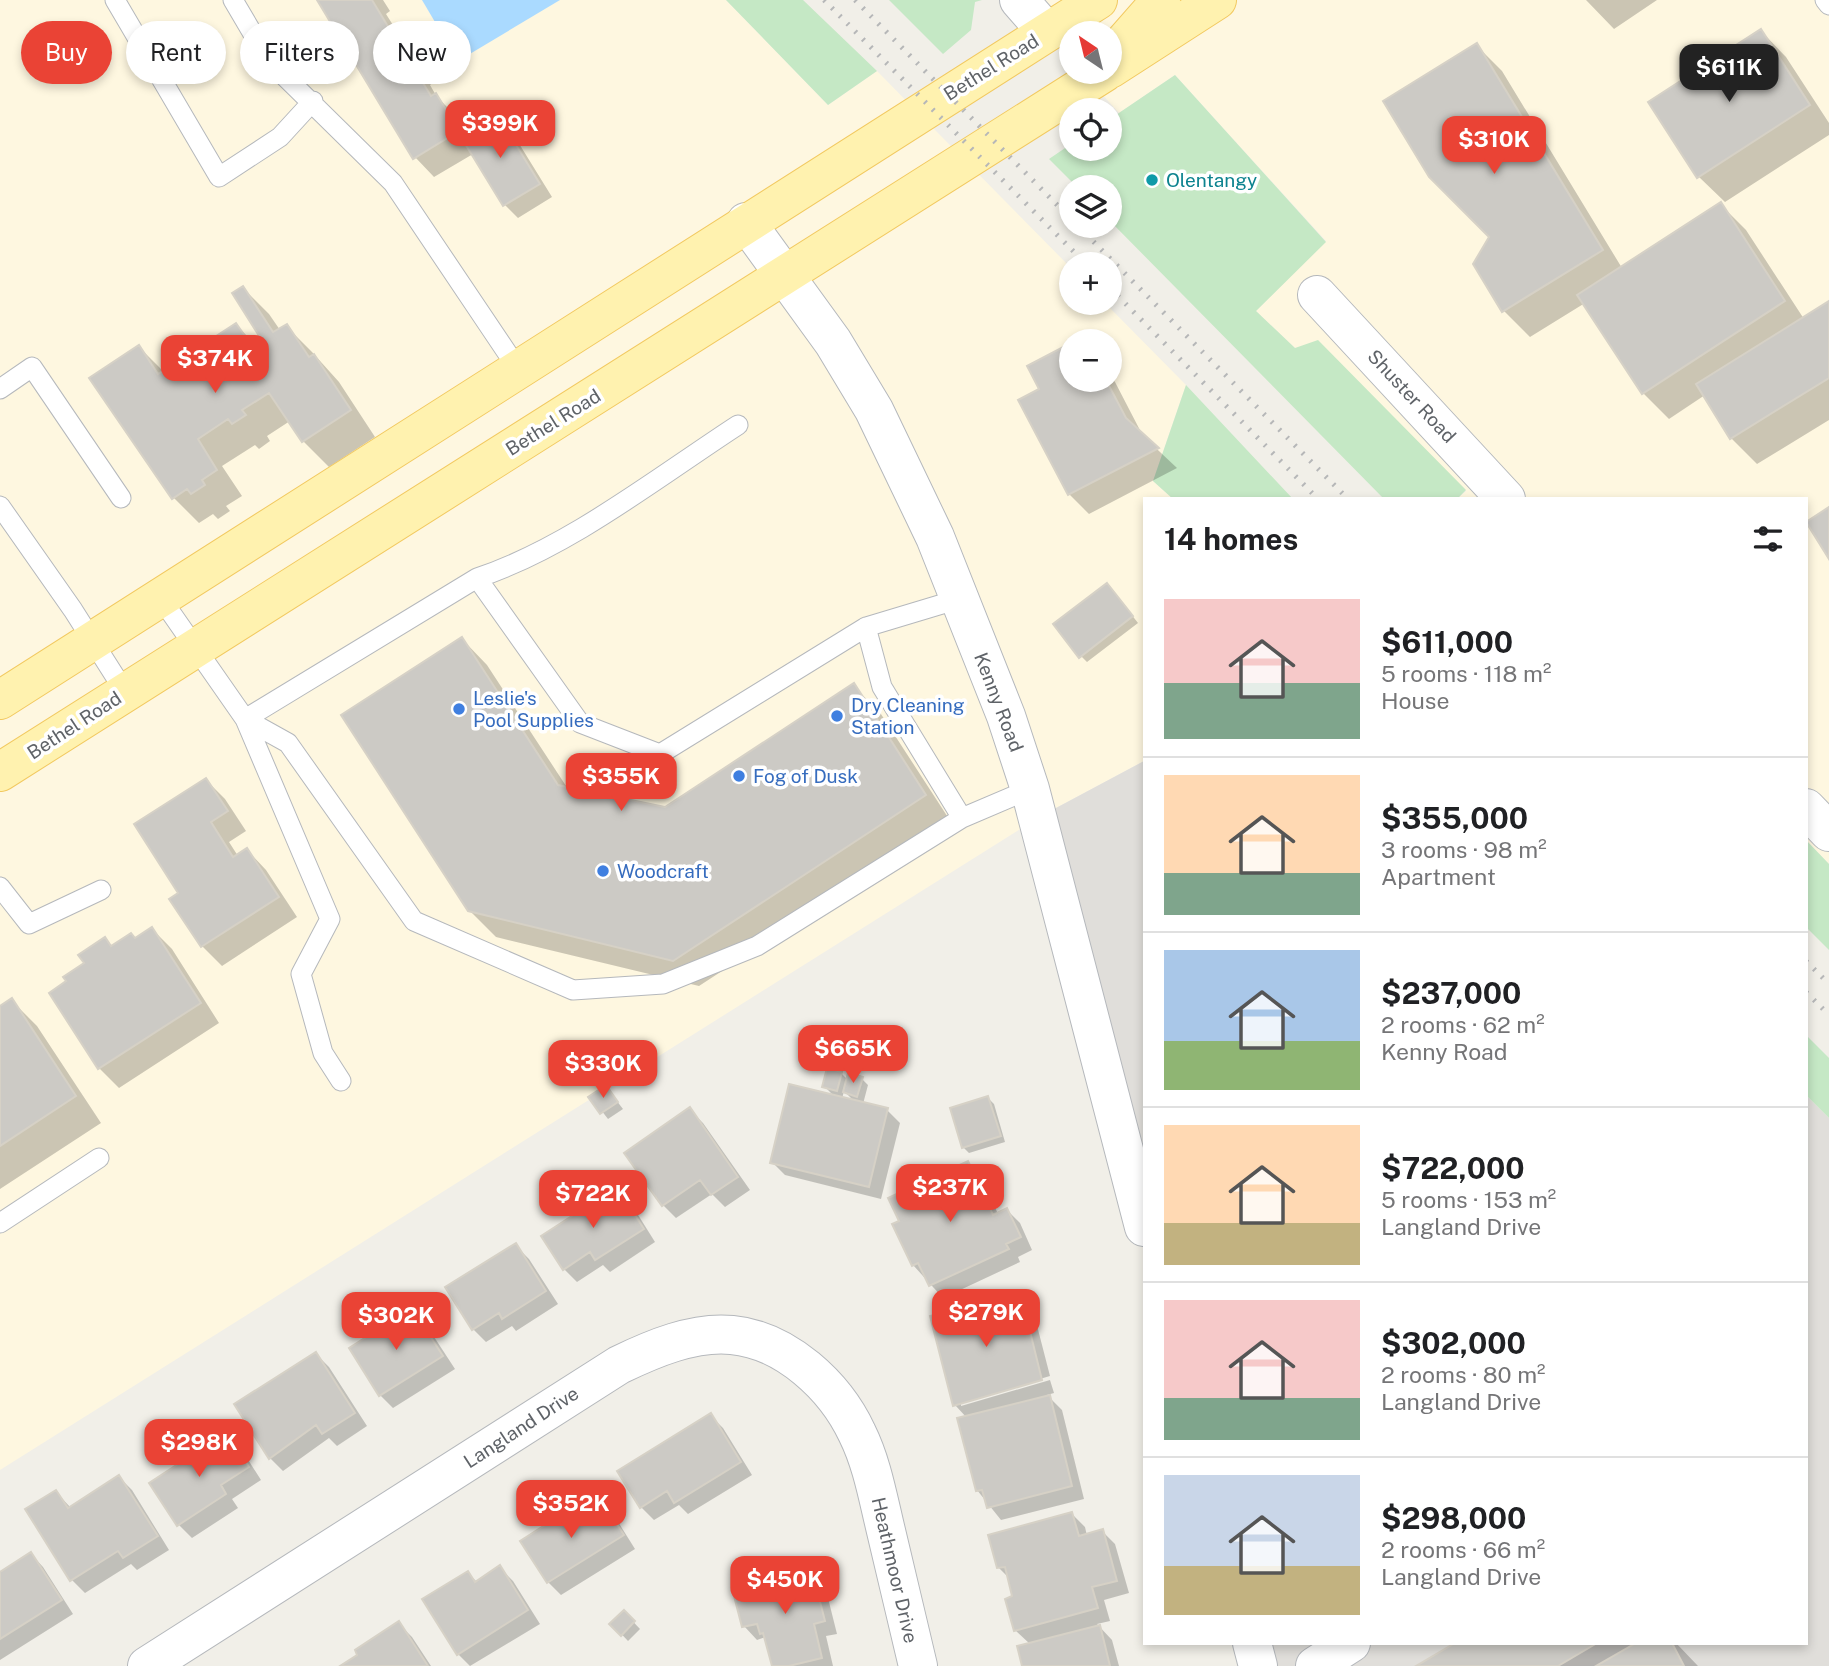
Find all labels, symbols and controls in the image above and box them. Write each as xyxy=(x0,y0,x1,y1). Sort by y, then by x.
chip: Buy xyxy=(21,21,112,84)
chip: Rent xyxy=(126,21,226,84)
chip: Filters xyxy=(240,21,359,84)
chip: New xyxy=(373,21,471,84)
north arrow xyxy=(1059,21,1122,84)
map controls xyxy=(1059,21,1122,392)
street label: Bethel Road xyxy=(940,29,1042,105)
pin: $611K xyxy=(1680,44,1778,104)
text: $611K xyxy=(1695,53,1763,80)
button: locate xyxy=(1059,98,1122,161)
pin: $399K xyxy=(451,100,549,160)
text: $399K xyxy=(461,109,539,136)
pin: $310K xyxy=(1445,116,1543,176)
text: $310K xyxy=(1458,125,1530,152)
place label: Olentangy xyxy=(1166,169,1257,191)
marker: Olentangy xyxy=(1144,172,1160,188)
button: layers xyxy=(1059,175,1122,238)
button: + xyxy=(1059,252,1122,315)
button: − xyxy=(1059,329,1122,392)
pin: $374K xyxy=(166,336,264,395)
text: $374K xyxy=(177,344,253,371)
street label: Shuster Road xyxy=(1363,345,1461,447)
street label: Bethel Road xyxy=(502,384,604,460)
icon: filters xyxy=(1749,520,1787,558)
text: 14 homes xyxy=(1164,521,1298,557)
text: $611,000 xyxy=(1381,624,1513,660)
icon: home xyxy=(1220,627,1304,711)
street label: Kenny Road xyxy=(970,649,1028,755)
text: 5 rooms · 118 m² xyxy=(1381,660,1551,687)
street label: Bethel Road xyxy=(23,686,125,764)
place label: Leslie's Pool Supplies xyxy=(473,687,594,731)
text: House xyxy=(1381,687,1449,714)
place label: Dry Cleaning Station xyxy=(851,694,965,738)
marker: Leslie's Pool Supplies xyxy=(451,701,467,717)
marker: Dry Cleaning Station xyxy=(829,708,845,724)
pin: $355K xyxy=(572,754,670,813)
text: $355K xyxy=(582,762,660,789)
place label: Fog of Dusk xyxy=(753,765,858,787)
marker: Fog of Dusk xyxy=(731,768,747,784)
text: $355,000 xyxy=(1381,800,1528,836)
icon: home xyxy=(1220,803,1304,887)
text: 3 rooms · 98 m² xyxy=(1381,836,1547,863)
place label: Woodcraft xyxy=(617,860,709,882)
marker: Woodcraft xyxy=(595,863,611,879)
text: Apartment xyxy=(1381,863,1496,890)
text: $237,000 xyxy=(1381,975,1521,1011)
icon: home xyxy=(1220,978,1304,1062)
text: 2 rooms · 62 m² xyxy=(1381,1011,1545,1038)
pin: $665K xyxy=(804,1026,902,1085)
text: $665K xyxy=(814,1034,892,1061)
text: Kenny Road xyxy=(1381,1038,1508,1065)
pin: $330K xyxy=(554,1040,652,1100)
text: $330K xyxy=(564,1049,642,1076)
text: $722,000 xyxy=(1381,1150,1525,1186)
icon: home xyxy=(1220,1153,1304,1237)
pin: $237K xyxy=(901,1164,999,1224)
pin: $722K xyxy=(544,1170,642,1230)
text: $237K xyxy=(912,1173,988,1200)
text: $722K xyxy=(555,1179,631,1206)
text: 5 rooms · 153 m² xyxy=(1381,1186,1556,1213)
text: Langland Drive xyxy=(1381,1213,1541,1240)
pin: $279K xyxy=(937,1290,1035,1349)
pin: $302K xyxy=(347,1292,445,1352)
text: $279K xyxy=(948,1298,1024,1325)
text: $302K xyxy=(358,1301,434,1328)
text: $302,000 xyxy=(1381,1325,1526,1361)
icon: home xyxy=(1220,1328,1304,1412)
text: 2 rooms · 80 m² xyxy=(1381,1361,1546,1388)
street label: Langland Drive xyxy=(459,1382,583,1472)
text: Langland Drive xyxy=(1381,1388,1541,1415)
pin: $298K xyxy=(150,1420,248,1479)
text: $298K xyxy=(160,1428,238,1455)
pin: $352K xyxy=(522,1480,620,1540)
text: $352K xyxy=(532,1489,610,1516)
street label: Heathmoor Drive xyxy=(868,1495,922,1645)
text: $298,000 xyxy=(1381,1500,1526,1536)
icon: home xyxy=(1220,1503,1304,1587)
text: 2 rooms · 66 m² xyxy=(1381,1536,1545,1563)
pin: $450K xyxy=(736,1556,834,1616)
text: Langland Drive xyxy=(1381,1563,1541,1590)
text: $450K xyxy=(746,1565,824,1592)

